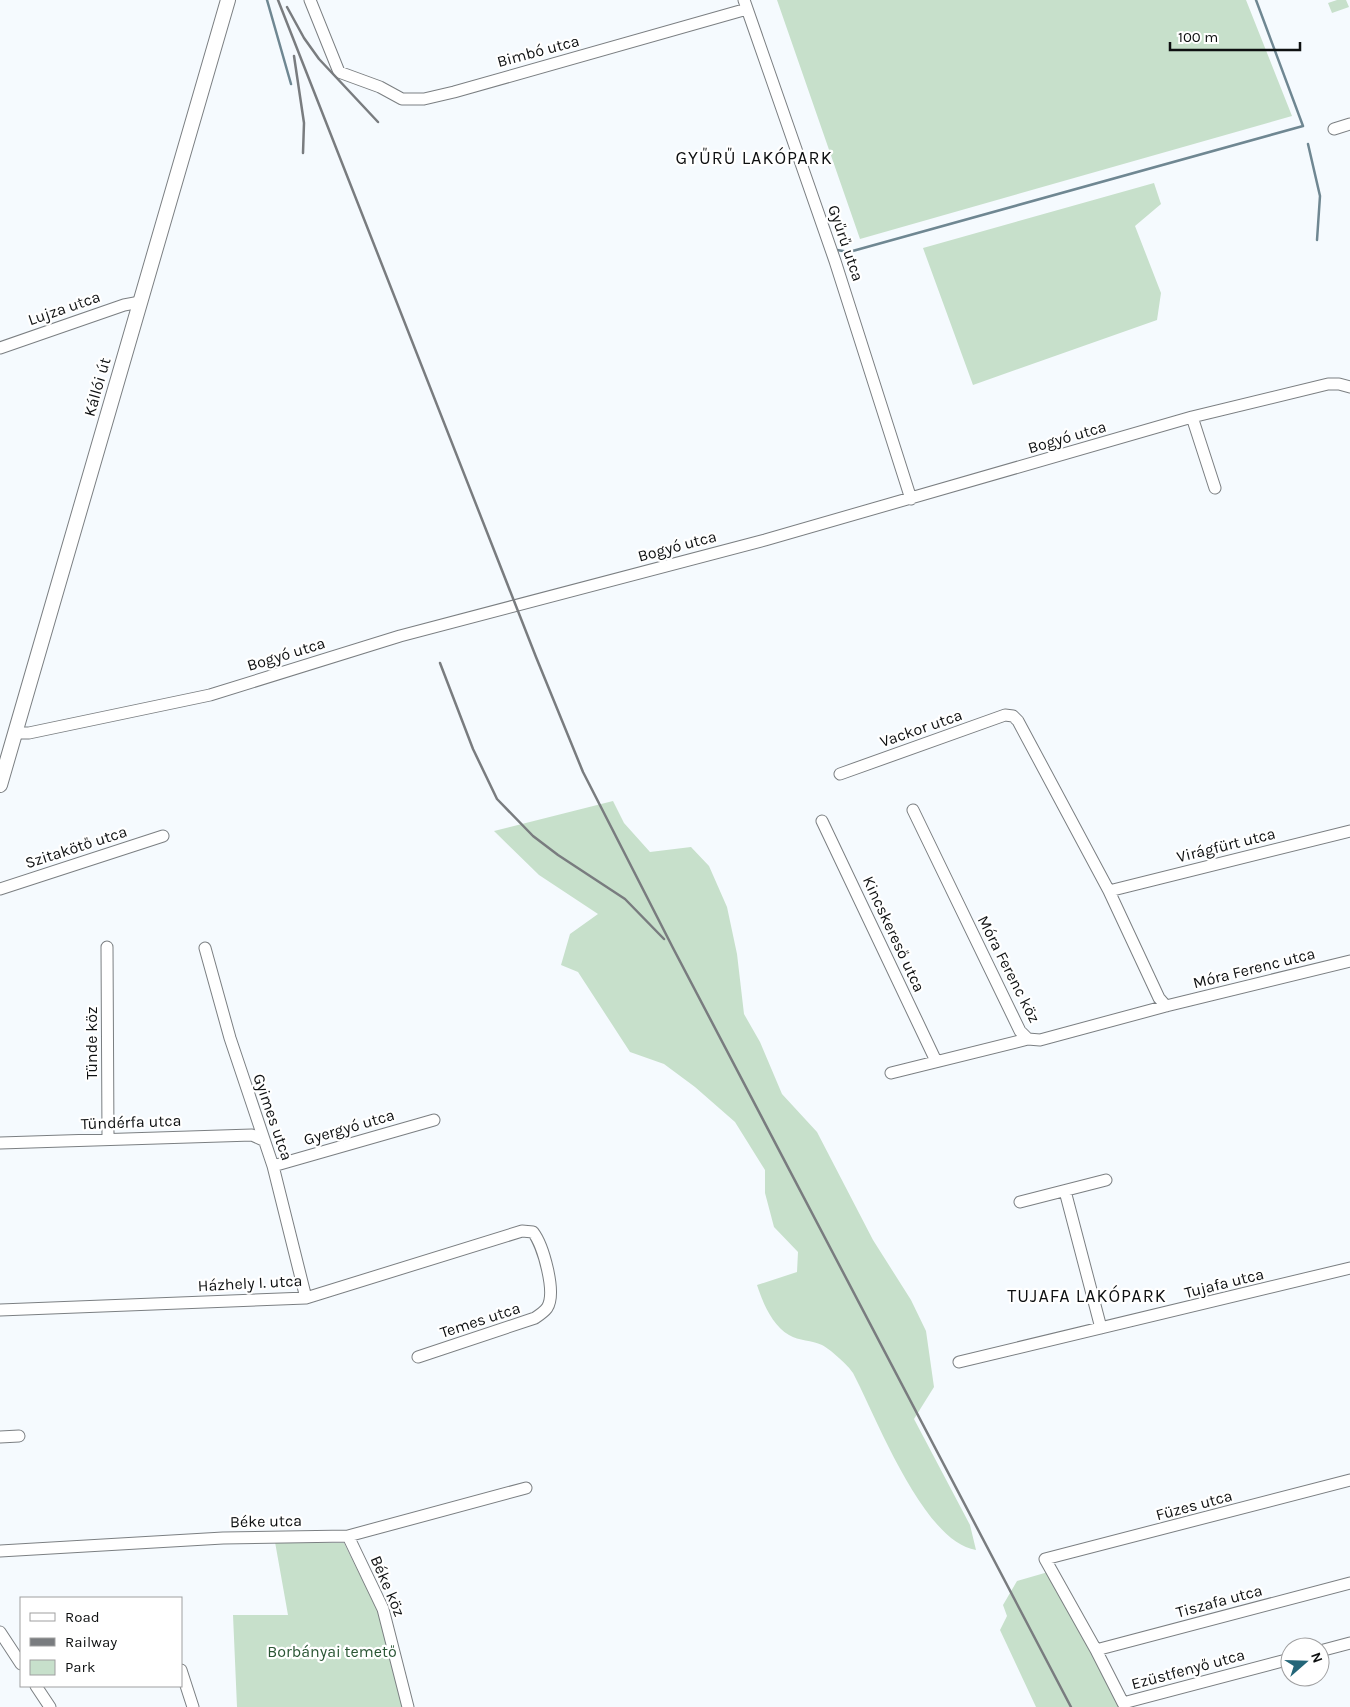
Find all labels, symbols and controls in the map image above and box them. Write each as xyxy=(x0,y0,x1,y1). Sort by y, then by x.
scale bar xyxy=(1170,20,1300,52)
text: 100 m xyxy=(1178,28,1218,46)
street label: Bimbó utca xyxy=(495,31,581,71)
district label: GYŰRŰ LAKÓPARK xyxy=(675,146,833,169)
street label: Gyűrű utca xyxy=(824,202,868,284)
street label: Lujza utca xyxy=(25,287,103,329)
street label: Kállói út xyxy=(80,355,114,419)
street label: Bogyó utca xyxy=(1026,417,1108,457)
street label: Bogyó utca xyxy=(636,526,718,566)
street label: Bogyó utca xyxy=(245,633,327,675)
street label: Vackor utca xyxy=(877,705,965,751)
street label: Szitakötő utca xyxy=(23,822,129,872)
street label: Virágfürt utca xyxy=(1175,824,1277,866)
street label: Kincskereső utca xyxy=(859,873,929,995)
street label: Móra Ferenc köz xyxy=(974,912,1044,1026)
street label: Móra Ferenc utca xyxy=(1191,944,1317,992)
street label: Tünde köz xyxy=(82,1006,101,1080)
street label: Gyimes utca xyxy=(249,1071,297,1163)
street label: Gyergyó utca xyxy=(301,1105,397,1149)
street label: Tündérfa utca xyxy=(80,1111,182,1133)
street label: Tujafa utca xyxy=(1182,1264,1266,1302)
street label: Házhely I. utca xyxy=(197,1271,303,1295)
district label: TUJAFA LAKÓPARK xyxy=(1007,1284,1167,1307)
street label: Temes utca xyxy=(438,1298,522,1342)
street label: Füzes utca xyxy=(1154,1486,1234,1524)
street label: Béke utca xyxy=(230,1511,302,1531)
street label: Béke köz xyxy=(367,1553,409,1619)
street label: Tiszafa utca xyxy=(1174,1580,1264,1622)
legend xyxy=(20,1597,182,1687)
text: Road xyxy=(65,1608,100,1626)
text: Railway xyxy=(65,1633,117,1651)
north arrow xyxy=(1280,1637,1330,1687)
park label: Borbányai temető xyxy=(267,1642,397,1661)
street label: Ezüstfenyő utca xyxy=(1129,1645,1247,1693)
text: N xyxy=(1307,1650,1326,1665)
text: Park xyxy=(65,1658,95,1676)

